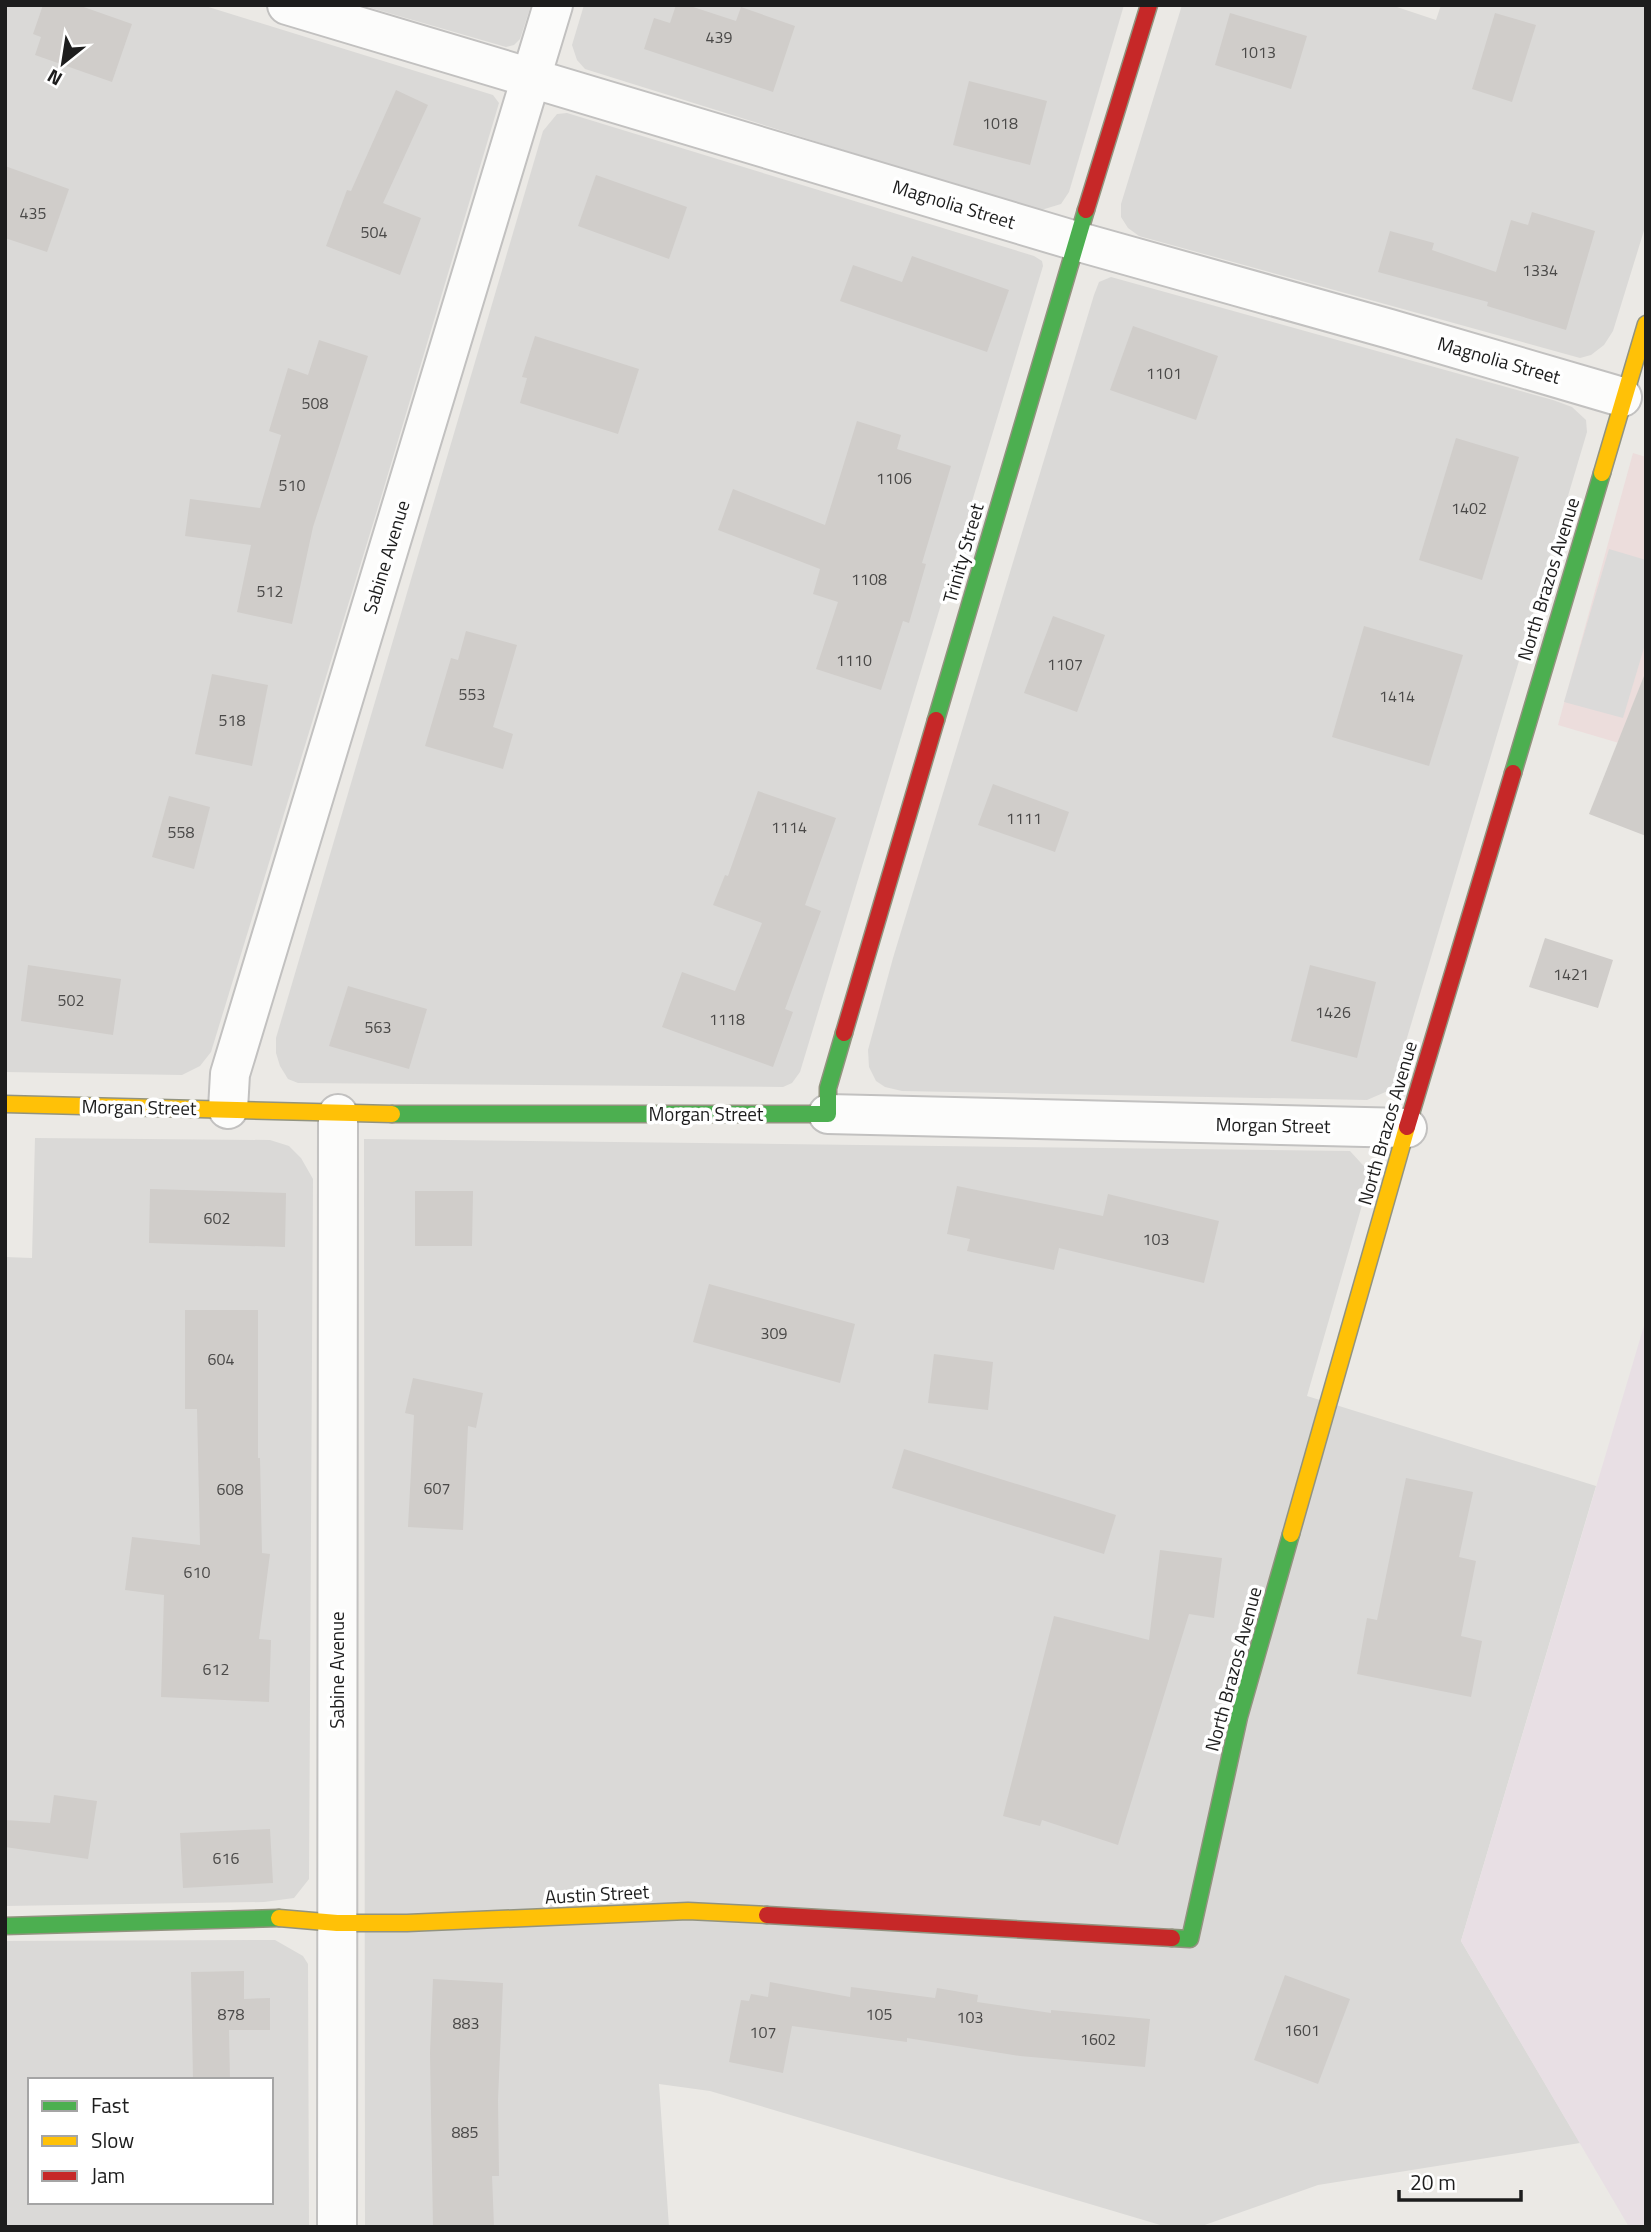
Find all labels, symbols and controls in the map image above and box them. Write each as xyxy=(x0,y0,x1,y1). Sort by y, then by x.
house number: 439 xyxy=(706,25,732,49)
north arrow xyxy=(28,28,98,98)
house number: 1013 xyxy=(1240,40,1276,64)
text: N xyxy=(41,62,67,94)
house number: 1018 xyxy=(982,111,1018,135)
street label: Magnolia Street xyxy=(889,171,1019,236)
house number: 435 xyxy=(20,201,46,225)
house number: 504 xyxy=(361,220,387,244)
house number: 1334 xyxy=(1522,258,1558,282)
street label: Magnolia Street xyxy=(1434,328,1564,391)
house number: 1101 xyxy=(1146,361,1182,385)
house number: 508 xyxy=(302,391,328,415)
house number: 1106 xyxy=(876,466,912,490)
house number: 510 xyxy=(279,473,305,497)
street label: North Brazos Avenue xyxy=(1509,494,1586,664)
street label: Sabine Avenue xyxy=(354,496,417,617)
house number: 1402 xyxy=(1451,496,1487,520)
street label: Trinity Street xyxy=(934,499,991,606)
house number: 1108 xyxy=(851,567,887,591)
house number: 512 xyxy=(257,579,283,603)
house number: 1110 xyxy=(836,648,872,672)
house number: 1107 xyxy=(1047,652,1083,676)
house number: 553 xyxy=(459,682,485,706)
house number: 1414 xyxy=(1379,684,1415,708)
house number: 518 xyxy=(219,708,245,732)
house number: 1111 xyxy=(1006,806,1042,830)
house number: 1114 xyxy=(771,815,807,839)
house number: 558 xyxy=(168,820,194,844)
house number: 1421 xyxy=(1553,962,1589,986)
house number: 502 xyxy=(58,988,84,1012)
house number: 1426 xyxy=(1315,1000,1351,1024)
house number: 1118 xyxy=(709,1007,745,1031)
house number: 563 xyxy=(365,1015,391,1039)
street label: North Brazos Avenue xyxy=(1349,1038,1424,1208)
street label: Morgan Street xyxy=(81,1091,197,1122)
street label: Morgan Street xyxy=(649,1099,764,1128)
street label: Morgan Street xyxy=(1215,1109,1331,1140)
house number: 602 xyxy=(204,1206,230,1230)
house number: 103 xyxy=(1143,1227,1169,1251)
house number: 309 xyxy=(761,1321,787,1345)
house number: 604 xyxy=(208,1347,234,1371)
house number: 607 xyxy=(424,1476,450,1500)
house number: 608 xyxy=(217,1477,243,1501)
house number: 610 xyxy=(184,1560,210,1584)
street label: North Brazos Avenue xyxy=(1197,1583,1268,1754)
street label: Sabine Avenue xyxy=(322,1611,351,1729)
house number: 612 xyxy=(203,1657,229,1681)
house number: 616 xyxy=(213,1846,239,1870)
street label: Austin Street xyxy=(544,1876,650,1911)
house number: 878 xyxy=(218,2002,244,2026)
house number: 105 xyxy=(866,2002,892,2026)
house number: 103 xyxy=(957,2005,983,2029)
house number: 883 xyxy=(453,2011,479,2035)
house number: 1601 xyxy=(1284,2018,1320,2042)
house number: 107 xyxy=(750,2020,776,2044)
house number: 1602 xyxy=(1080,2027,1116,2051)
legend xyxy=(28,2078,273,2204)
text: Fast xyxy=(91,2089,130,2121)
house number: 885 xyxy=(452,2120,478,2144)
text: Slow xyxy=(91,2124,134,2156)
scale bar xyxy=(1399,2158,1522,2202)
text: Jam xyxy=(91,2159,125,2191)
text: 20 m xyxy=(1410,2166,1456,2198)

